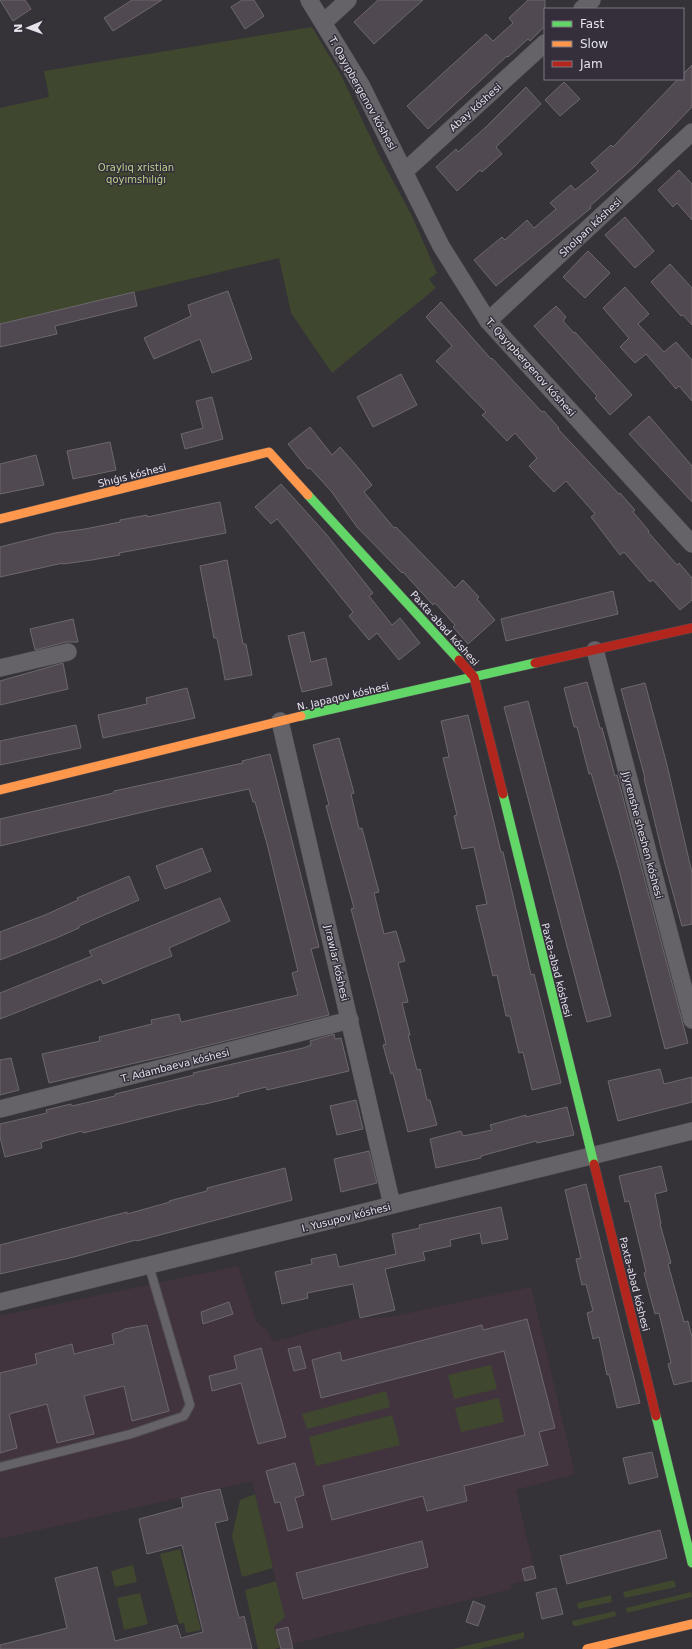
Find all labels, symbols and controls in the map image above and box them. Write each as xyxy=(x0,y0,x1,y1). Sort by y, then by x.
north arrow xyxy=(8,8,48,48)
legend xyxy=(544,8,684,80)
text: Fast xyxy=(580,17,604,31)
text: N xyxy=(12,23,25,33)
street label: T. Qayıpbergenov kóshesi xyxy=(326,34,398,152)
text: Slow xyxy=(580,37,608,51)
text: Jam xyxy=(579,57,603,71)
street label: Abay kóshesi xyxy=(447,81,503,133)
park label: Oraylıq xristian qoyımshılıǵı xyxy=(98,162,174,185)
street label: Sholpan kóshesi xyxy=(557,196,624,259)
street label: T. Qayıpbergenov kóshesi xyxy=(483,315,578,419)
street label: Shıǵıs kóshesi xyxy=(97,462,168,489)
street label: Paxta-abad kóshesi xyxy=(408,589,481,668)
street label: N. Japaqov kóshesi xyxy=(296,681,390,712)
street label: Jiyrenshe sheshen kóshesi xyxy=(620,769,665,900)
street label: Paxta-abad kóshesi xyxy=(539,922,574,1018)
street label: Jırawlar kóshesi xyxy=(322,923,351,1002)
street label: T. Adambaeva kóshesi xyxy=(119,1047,230,1085)
street label: I. Yusupov kóshesi xyxy=(301,1201,392,1234)
street label: Paxta-abad kóshesi xyxy=(617,1236,652,1332)

